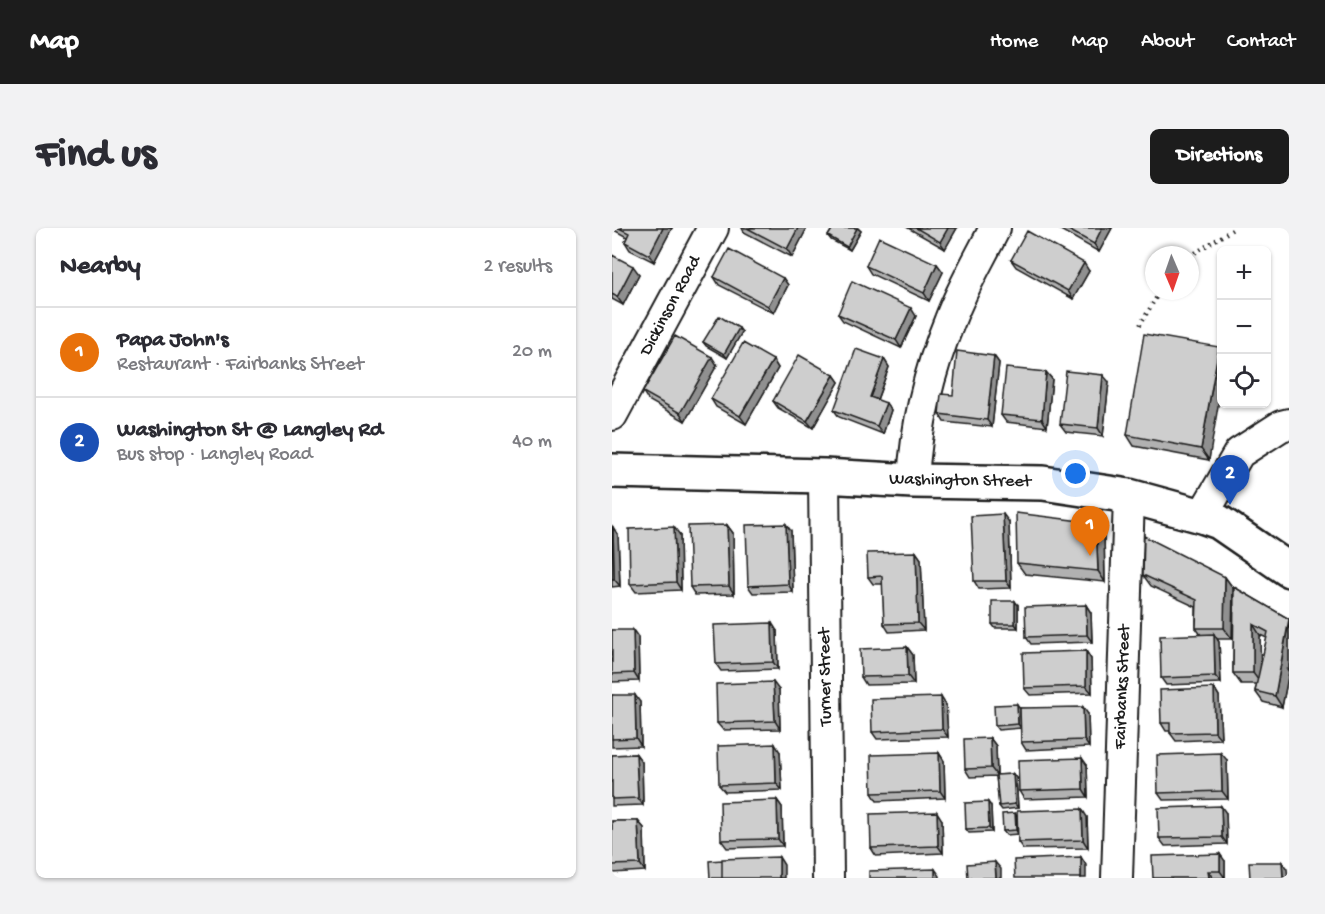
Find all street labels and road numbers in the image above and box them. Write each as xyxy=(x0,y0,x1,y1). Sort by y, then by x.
street label: Dickinson Road xyxy=(635,251,707,361)
street label: Washington Street xyxy=(889,469,1033,493)
street label: Fairbanks Street xyxy=(1110,623,1136,751)
street label: Turner Street xyxy=(815,626,837,727)

